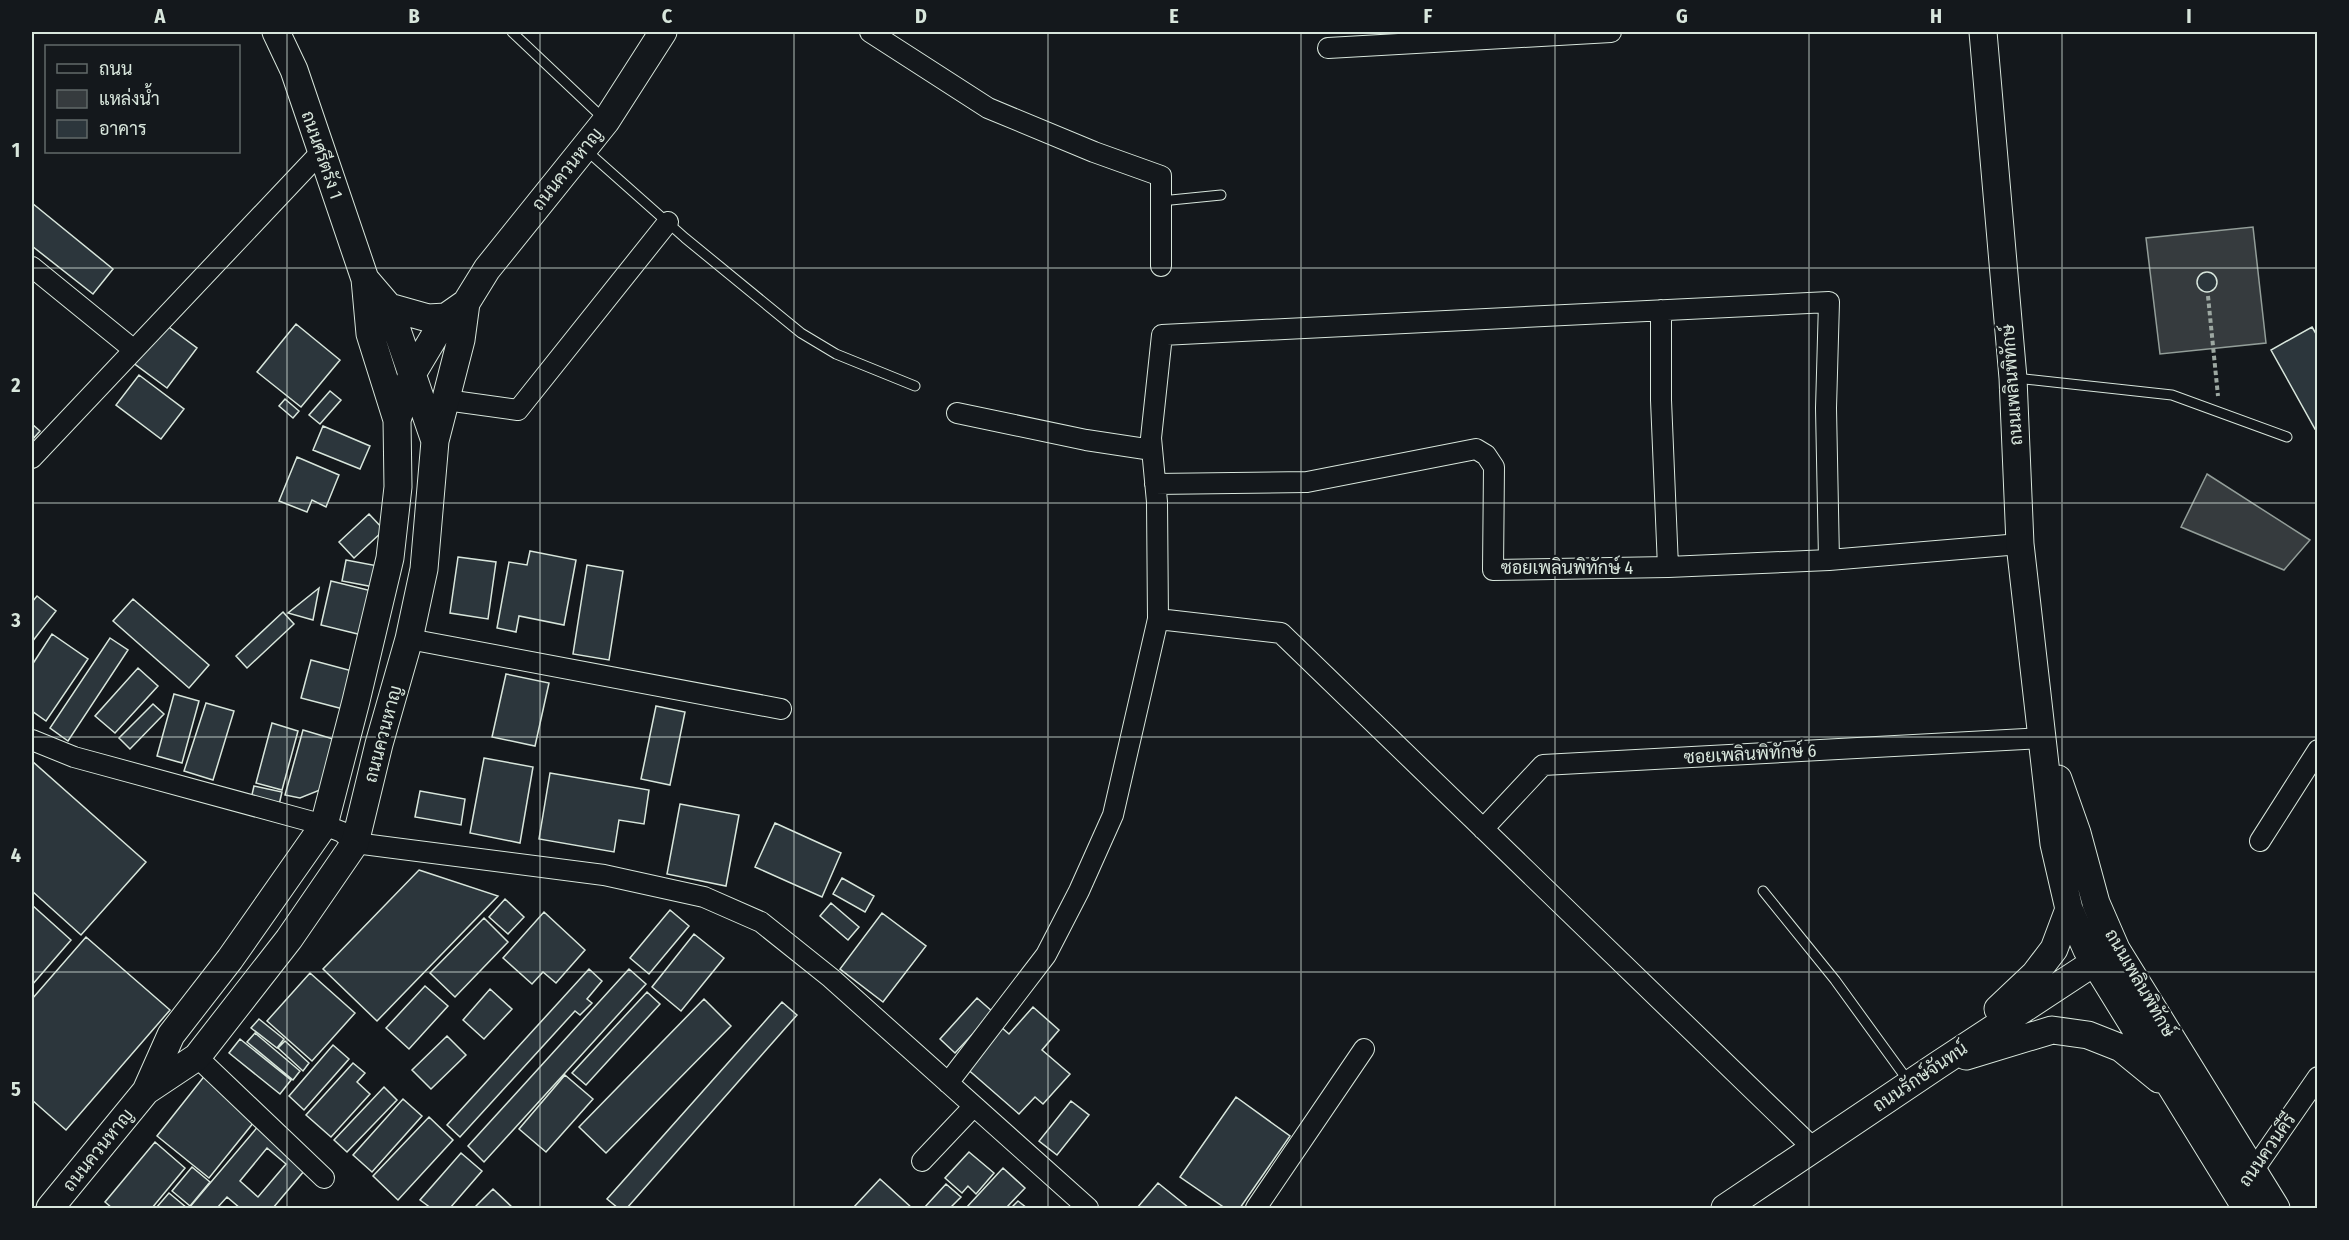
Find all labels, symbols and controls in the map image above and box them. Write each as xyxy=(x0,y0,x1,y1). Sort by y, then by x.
text: A xyxy=(154,4,167,28)
text: B xyxy=(408,4,420,28)
text: C xyxy=(662,4,673,28)
text: D xyxy=(915,4,927,28)
text: E xyxy=(1169,4,1179,28)
text: F xyxy=(1424,4,1433,28)
text: G xyxy=(1676,4,1688,28)
text: H xyxy=(1930,4,1942,28)
text: I xyxy=(2186,4,2192,28)
legend xyxy=(45,45,240,153)
text: ถนน xyxy=(99,58,132,80)
text: แหล่งน้ำ xyxy=(99,83,160,110)
street label: ถนนศรีตรัง 1 xyxy=(297,107,349,202)
text: อาคาร xyxy=(99,118,147,140)
street label: ถนนควนหาญ xyxy=(527,123,607,215)
text: 1 xyxy=(12,138,20,162)
street label: ถนนเพลินพิทักษ์ xyxy=(1995,323,2027,446)
text: 2 xyxy=(10,373,21,397)
street label: ซอยเพลินพิทักษ์ 4 xyxy=(1501,555,1634,579)
text: 3 xyxy=(10,608,21,632)
street label: ถนนควนหาญ xyxy=(359,683,407,785)
street label: ซอยเพลินพิทักษ์ 6 xyxy=(1683,738,1817,768)
text: 4 xyxy=(11,843,21,867)
street label: ถนนเพลินพิทักษ์ xyxy=(2100,924,2182,1042)
street label: ถนนรักษ์จันทน์ xyxy=(1867,1036,1972,1117)
text: 5 xyxy=(11,1077,21,1101)
street label: ถนนควนหาญ xyxy=(58,1104,138,1196)
street label: ถนนควนคีรี xyxy=(2232,1108,2300,1191)

